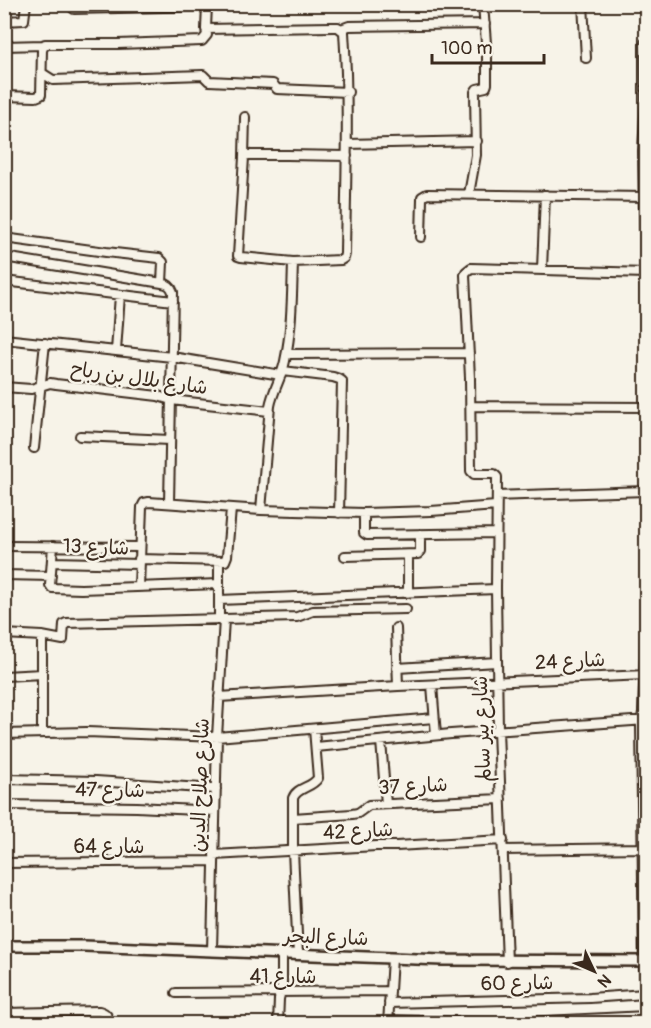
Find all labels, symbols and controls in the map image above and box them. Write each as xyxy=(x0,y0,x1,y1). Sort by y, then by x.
scale bar xyxy=(432,27,544,65)
text: 100 m xyxy=(441,37,493,60)
street label: شارع بلال بن رباح xyxy=(69,356,209,401)
street label: شارع 13 xyxy=(62,533,130,562)
street label: شارع 24 xyxy=(534,647,606,676)
street label: شارع بير سالم xyxy=(468,675,498,783)
street label: شارع صلاح الدين xyxy=(185,718,216,853)
street label: شارع 37 xyxy=(378,772,448,801)
street label: شارع 47 xyxy=(75,777,145,804)
street label: شارع 42 xyxy=(322,817,394,846)
street label: شارع 64 xyxy=(74,834,144,860)
street label: شارع البحر xyxy=(281,923,369,952)
north arrow xyxy=(564,941,624,1001)
street label: شارع 41 xyxy=(249,964,317,990)
street label: شارع 60 xyxy=(480,970,554,997)
text: N xyxy=(593,970,615,992)

